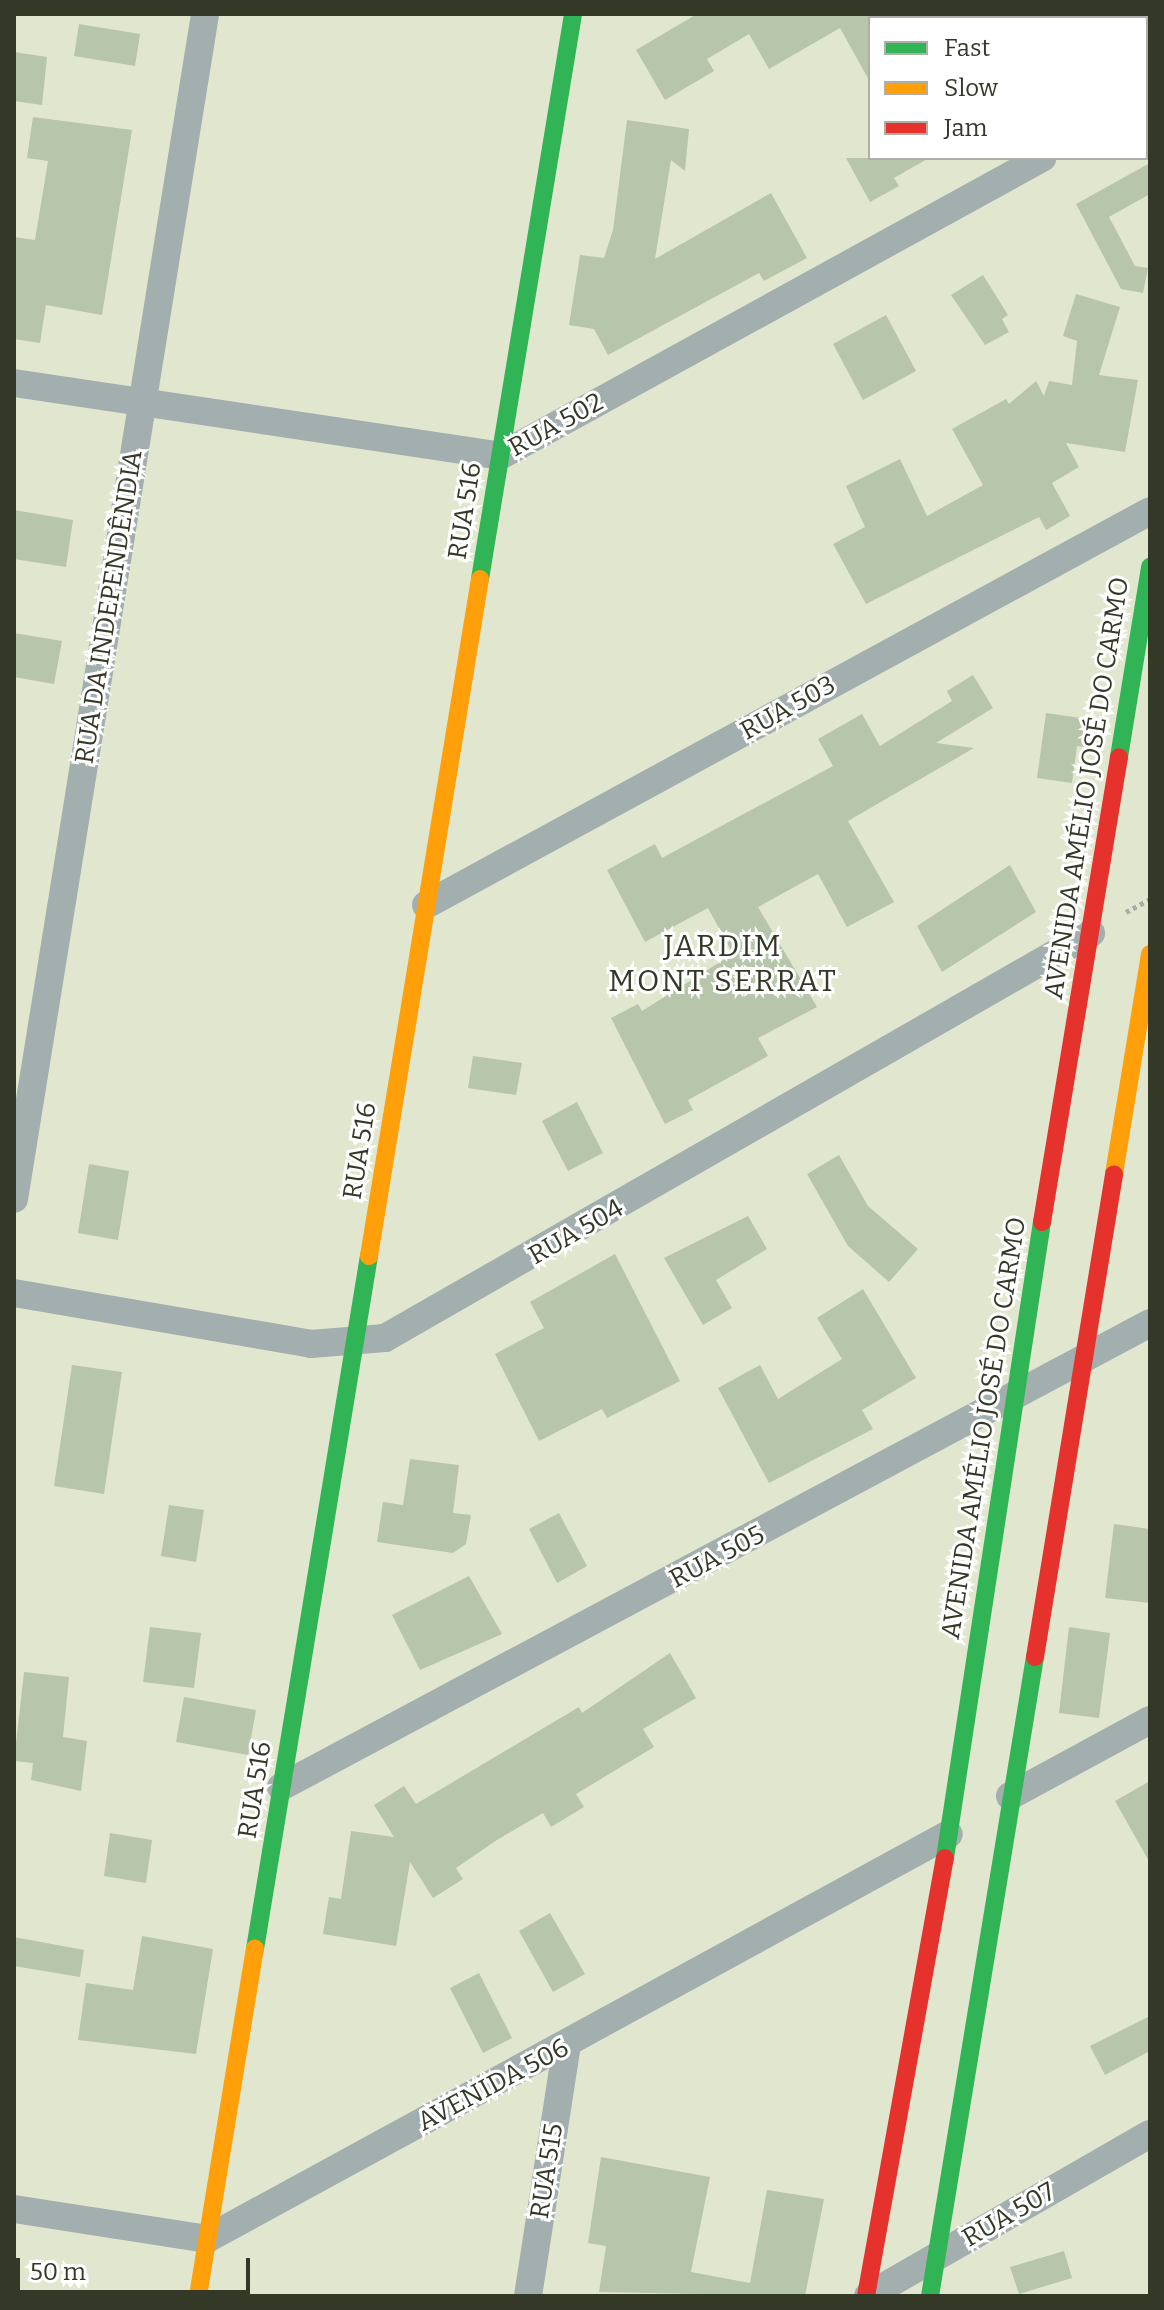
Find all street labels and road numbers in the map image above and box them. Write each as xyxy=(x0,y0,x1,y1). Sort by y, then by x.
street label: RUA 502 xyxy=(503,386,609,464)
street label: RUA DA INDEPENDÊNDIA xyxy=(69,448,149,766)
street label: RUA 516 xyxy=(442,460,488,562)
street label: AVENIDA AMÉLIO JOSÉ DO CARMO xyxy=(1038,575,1136,1001)
street label: RUA 503 xyxy=(735,669,841,747)
street label: RUA 516 xyxy=(337,1100,383,1202)
street label: RUA 504 xyxy=(523,1192,629,1272)
street label: AVENIDA AMÉLIO JOSÉ DO CARMO xyxy=(935,1215,1033,1641)
street label: RUA 505 xyxy=(664,1519,770,1595)
street label: RUA 516 xyxy=(232,1739,278,1841)
street label: AVENIDA 506 xyxy=(412,2032,574,2138)
street label: RUA 515 xyxy=(524,2121,570,2221)
street label: RUA 507 xyxy=(957,2176,1061,2254)

